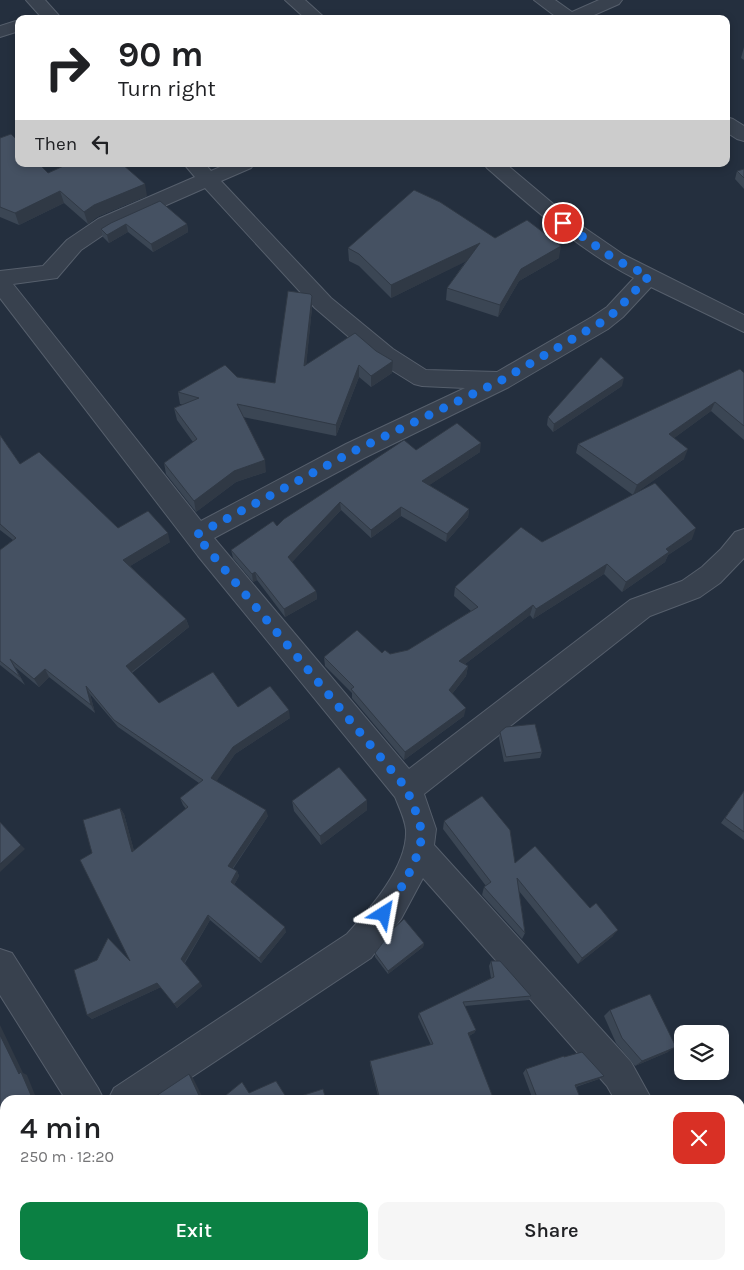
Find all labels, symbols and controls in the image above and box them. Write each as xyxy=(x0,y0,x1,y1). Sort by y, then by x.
text: 90 m xyxy=(118,34,204,75)
icon: right xyxy=(35,35,100,100)
text: Turn right xyxy=(118,76,216,102)
icon: left xyxy=(87,130,115,158)
text: Then xyxy=(35,133,77,155)
pin xyxy=(542,202,584,244)
icon: arrive xyxy=(549,209,577,237)
position arrow xyxy=(357,887,409,939)
map controls xyxy=(674,1025,729,1080)
button: layers xyxy=(674,1025,729,1080)
text: 4 min xyxy=(20,1110,101,1146)
button: close xyxy=(673,1112,725,1164)
text: 250 m · 12:20 xyxy=(20,1147,114,1166)
button: Exit xyxy=(20,1202,368,1260)
button: Share xyxy=(378,1202,725,1260)

